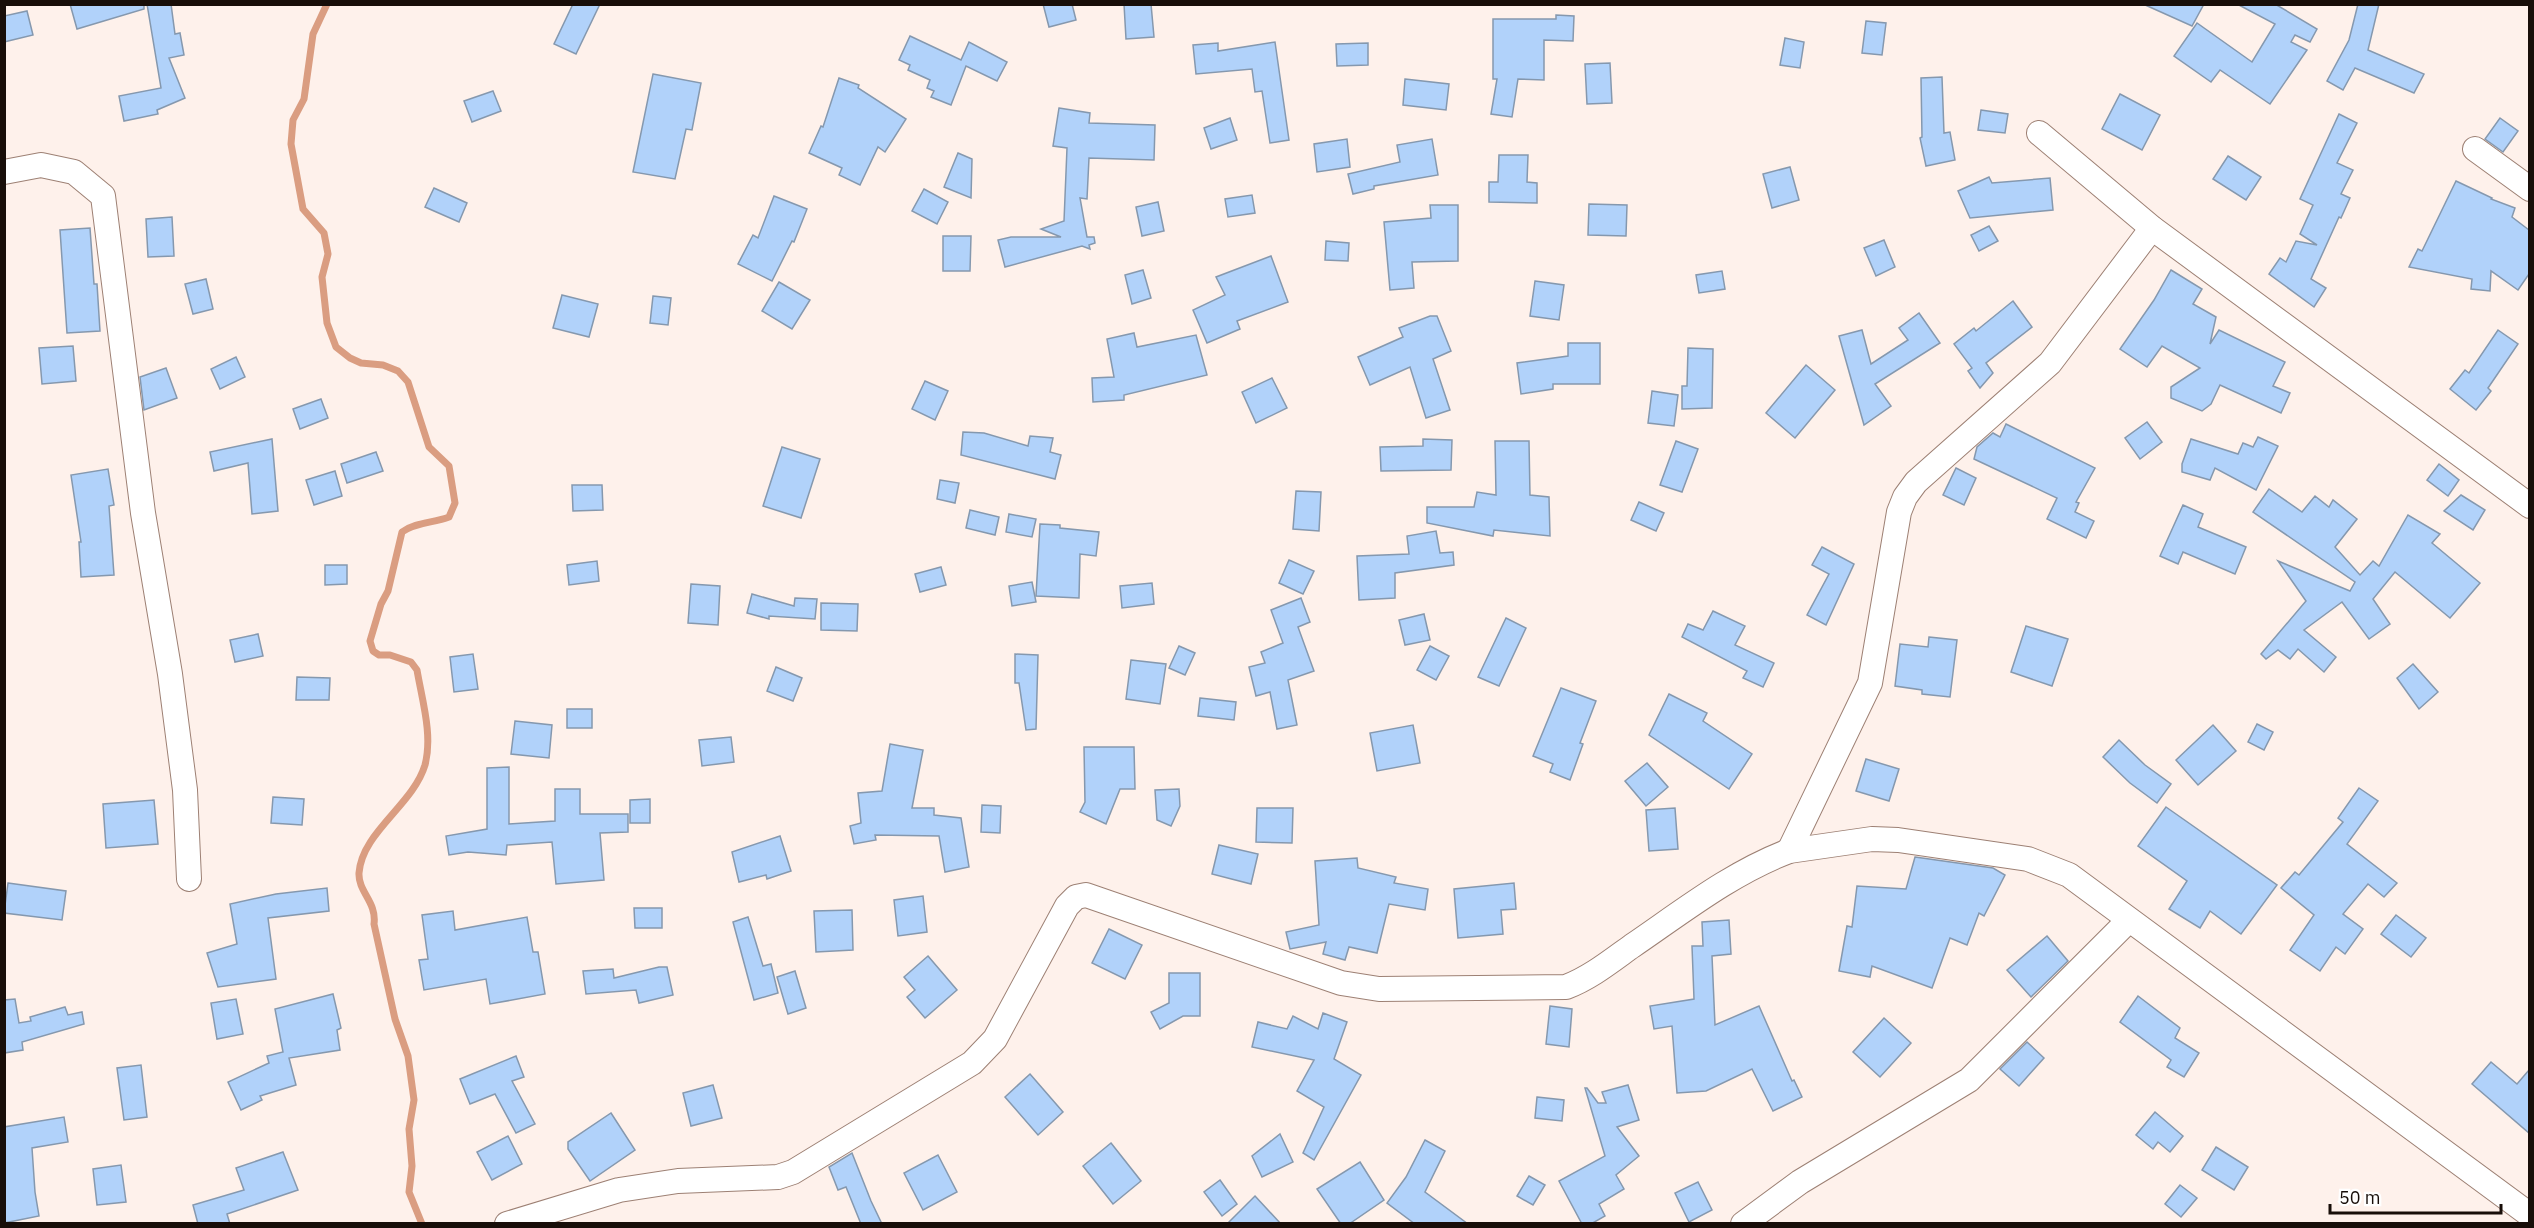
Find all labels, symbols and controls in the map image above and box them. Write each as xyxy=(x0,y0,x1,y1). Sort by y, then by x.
scale bar xyxy=(2330,1177,2501,1215)
text: 50 m xyxy=(2339,1186,2381,1209)

